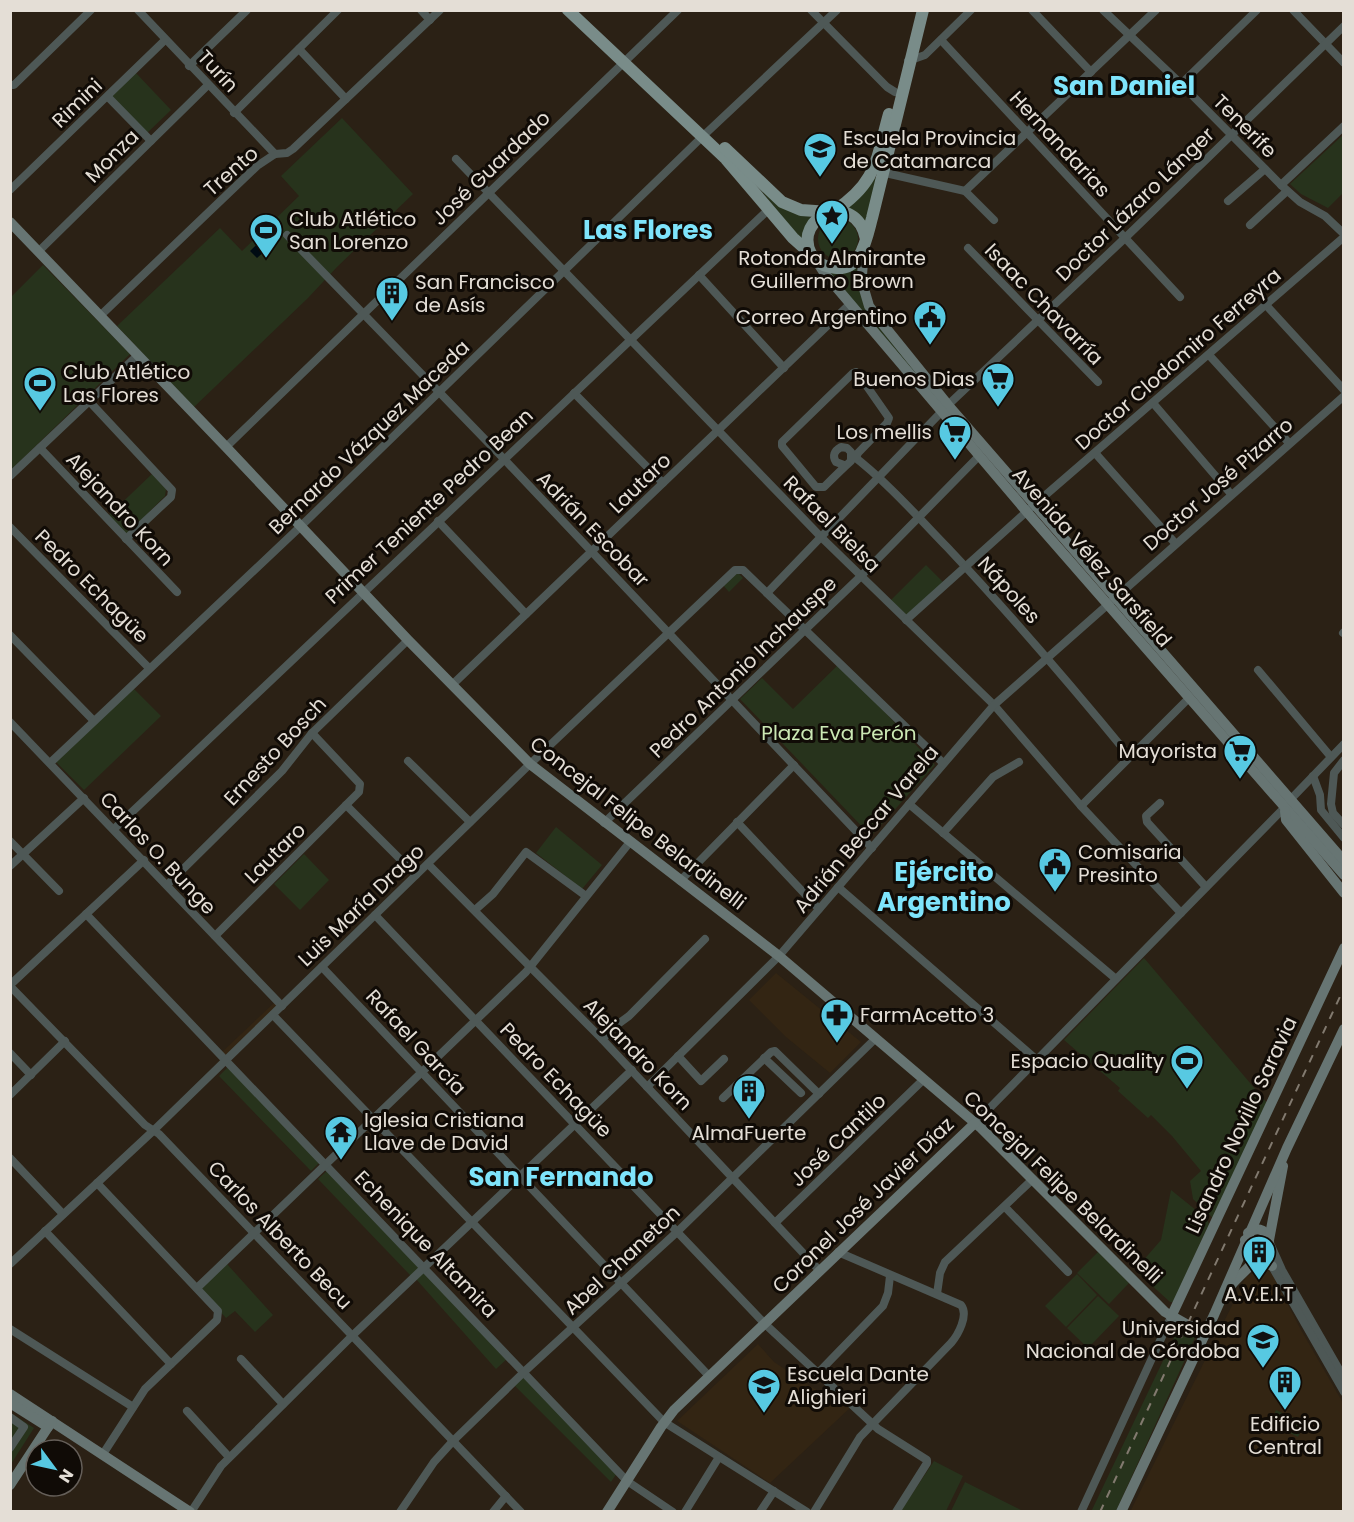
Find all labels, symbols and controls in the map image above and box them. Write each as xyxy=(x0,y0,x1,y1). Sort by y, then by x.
street label: Turín xyxy=(191,44,245,98)
district label: San Daniel xyxy=(1053,68,1195,104)
street label: Rimini xyxy=(46,72,108,134)
street label: Hernandarias xyxy=(1003,85,1117,203)
street label: Tenerife xyxy=(1207,88,1283,164)
street label: José Guardado xyxy=(426,104,556,232)
street label: Doctor Lázaro Lánger xyxy=(1049,121,1221,287)
street label: Monza xyxy=(79,123,145,189)
place label: Escuela Provincia de Catamarca xyxy=(843,124,1016,175)
school or university icon: Escuela Provincia de Catamarca xyxy=(802,131,838,178)
street label: Trento xyxy=(198,140,264,202)
place icon: Rotonda Almirante Guillermo Brown xyxy=(814,198,850,245)
place label: Club Atlético San Lorenzo xyxy=(289,205,416,256)
sports icon: Club Atlético San Lorenzo xyxy=(248,212,284,259)
district label: Las Flores xyxy=(583,212,713,248)
street label: Isaac Chavarría xyxy=(978,237,1110,371)
place label: Rotonda Almirante Guillermo Brown xyxy=(738,244,926,295)
street label: Doctor Clodomiro Ferreyra xyxy=(1069,262,1287,456)
place label: San Francisco de Asís xyxy=(415,268,555,319)
building icon: San Francisco de Asís xyxy=(374,275,410,322)
public building icon: Correo Argentino xyxy=(912,299,948,346)
place label: Correo Argentino xyxy=(736,303,907,331)
street label: Bernardo Vázquez Maceda xyxy=(262,333,476,541)
place label: Club Atlético Las Flores xyxy=(63,358,190,409)
supermarket icon: Buenos Dias xyxy=(980,361,1016,408)
sports icon: Club Atlético Las Flores xyxy=(22,365,58,412)
place label: Buenos Dias xyxy=(853,365,975,393)
street label: Primer Teniente Pedro Bean xyxy=(319,402,539,610)
street label: Doctor José Pizarro xyxy=(1137,411,1299,557)
supermarket icon: Los mellis xyxy=(937,414,973,461)
place label: Los mellis xyxy=(837,418,932,446)
street label: Alejandro Korn xyxy=(60,446,180,572)
street label: Lautaro xyxy=(603,447,677,519)
street label: Avenida Vélez Sarsfield xyxy=(1006,461,1178,653)
street label: Adrián Escobar xyxy=(530,465,656,593)
street label: Rafael Bielsa xyxy=(777,469,887,579)
street label: Pedro Echagüe xyxy=(29,523,155,649)
street label: Nápoles xyxy=(971,550,1047,630)
street label: Pedro Antonio Inchauspe xyxy=(643,570,843,764)
street label: Ernesto Bosch xyxy=(217,691,333,811)
park label: Plaza Eva Perón xyxy=(761,719,917,747)
street label: Concejal Felipe Belardinelli xyxy=(524,730,752,916)
supermarket icon: Mayorista xyxy=(1222,733,1258,780)
place label: Mayorista xyxy=(1119,737,1217,765)
street label: Adrián Beccar Varela xyxy=(787,739,945,919)
street label: Carlos O. Bunge xyxy=(94,785,222,921)
street label: Lautaro xyxy=(238,816,312,890)
street label: Luis María Drago xyxy=(292,837,430,973)
place label: Comisaria Presinto xyxy=(1078,838,1182,889)
public building icon: Comisaria Presinto xyxy=(1037,846,1073,893)
district label: Ejército Argentino xyxy=(877,854,1011,920)
street label: Rafael García xyxy=(360,983,472,1101)
street label: Alejandro Korn xyxy=(577,992,699,1116)
pharmacy icon: FarmAcetto 3 xyxy=(819,997,855,1044)
place label: FarmAcetto 3 xyxy=(860,1001,994,1029)
street label: Lisandro Novillo Saravia xyxy=(1178,1012,1304,1238)
street label: Pedro Echagüe xyxy=(494,1016,618,1144)
sports icon: Espacio Quality xyxy=(1169,1043,1205,1090)
place label: Espacio Quality xyxy=(1011,1047,1164,1075)
building icon: AlmaFuerte xyxy=(731,1073,767,1120)
street label: Concejal Felipe Belardinelli xyxy=(957,1084,1169,1290)
street label: José Cantilo xyxy=(784,1087,892,1193)
place label: Iglesia Cristiana Llave de David xyxy=(364,1106,524,1157)
street label: Coronel José Javier Díaz xyxy=(766,1111,960,1299)
temple icon: Iglesia Cristiana Llave de David xyxy=(323,1114,359,1161)
place label: AlmaFuerte xyxy=(692,1119,806,1147)
street label: Carlos Alberto Becu xyxy=(202,1155,358,1315)
district label: San Fernando xyxy=(469,1159,653,1195)
street label: Echenique Altamira xyxy=(348,1164,504,1324)
street label: Abel Chaneton xyxy=(558,1199,686,1321)
building icon: A.V.E.I.T xyxy=(1241,1234,1277,1281)
place label: A.V.E.I.T xyxy=(1224,1280,1294,1308)
place label: Universidad Nacional de Córdoba xyxy=(1026,1314,1240,1365)
school or university icon: Universidad Nacional de Córdoba xyxy=(1245,1322,1281,1369)
place label: Escuela Dante Alighieri xyxy=(787,1360,929,1411)
building icon: Edificio Central xyxy=(1267,1364,1303,1411)
school or university icon: Escuela Dante Alighieri xyxy=(746,1367,782,1414)
place label: Edificio Central xyxy=(1248,1410,1322,1461)
north arrow xyxy=(24,1438,84,1498)
text: N xyxy=(53,1465,79,1487)

